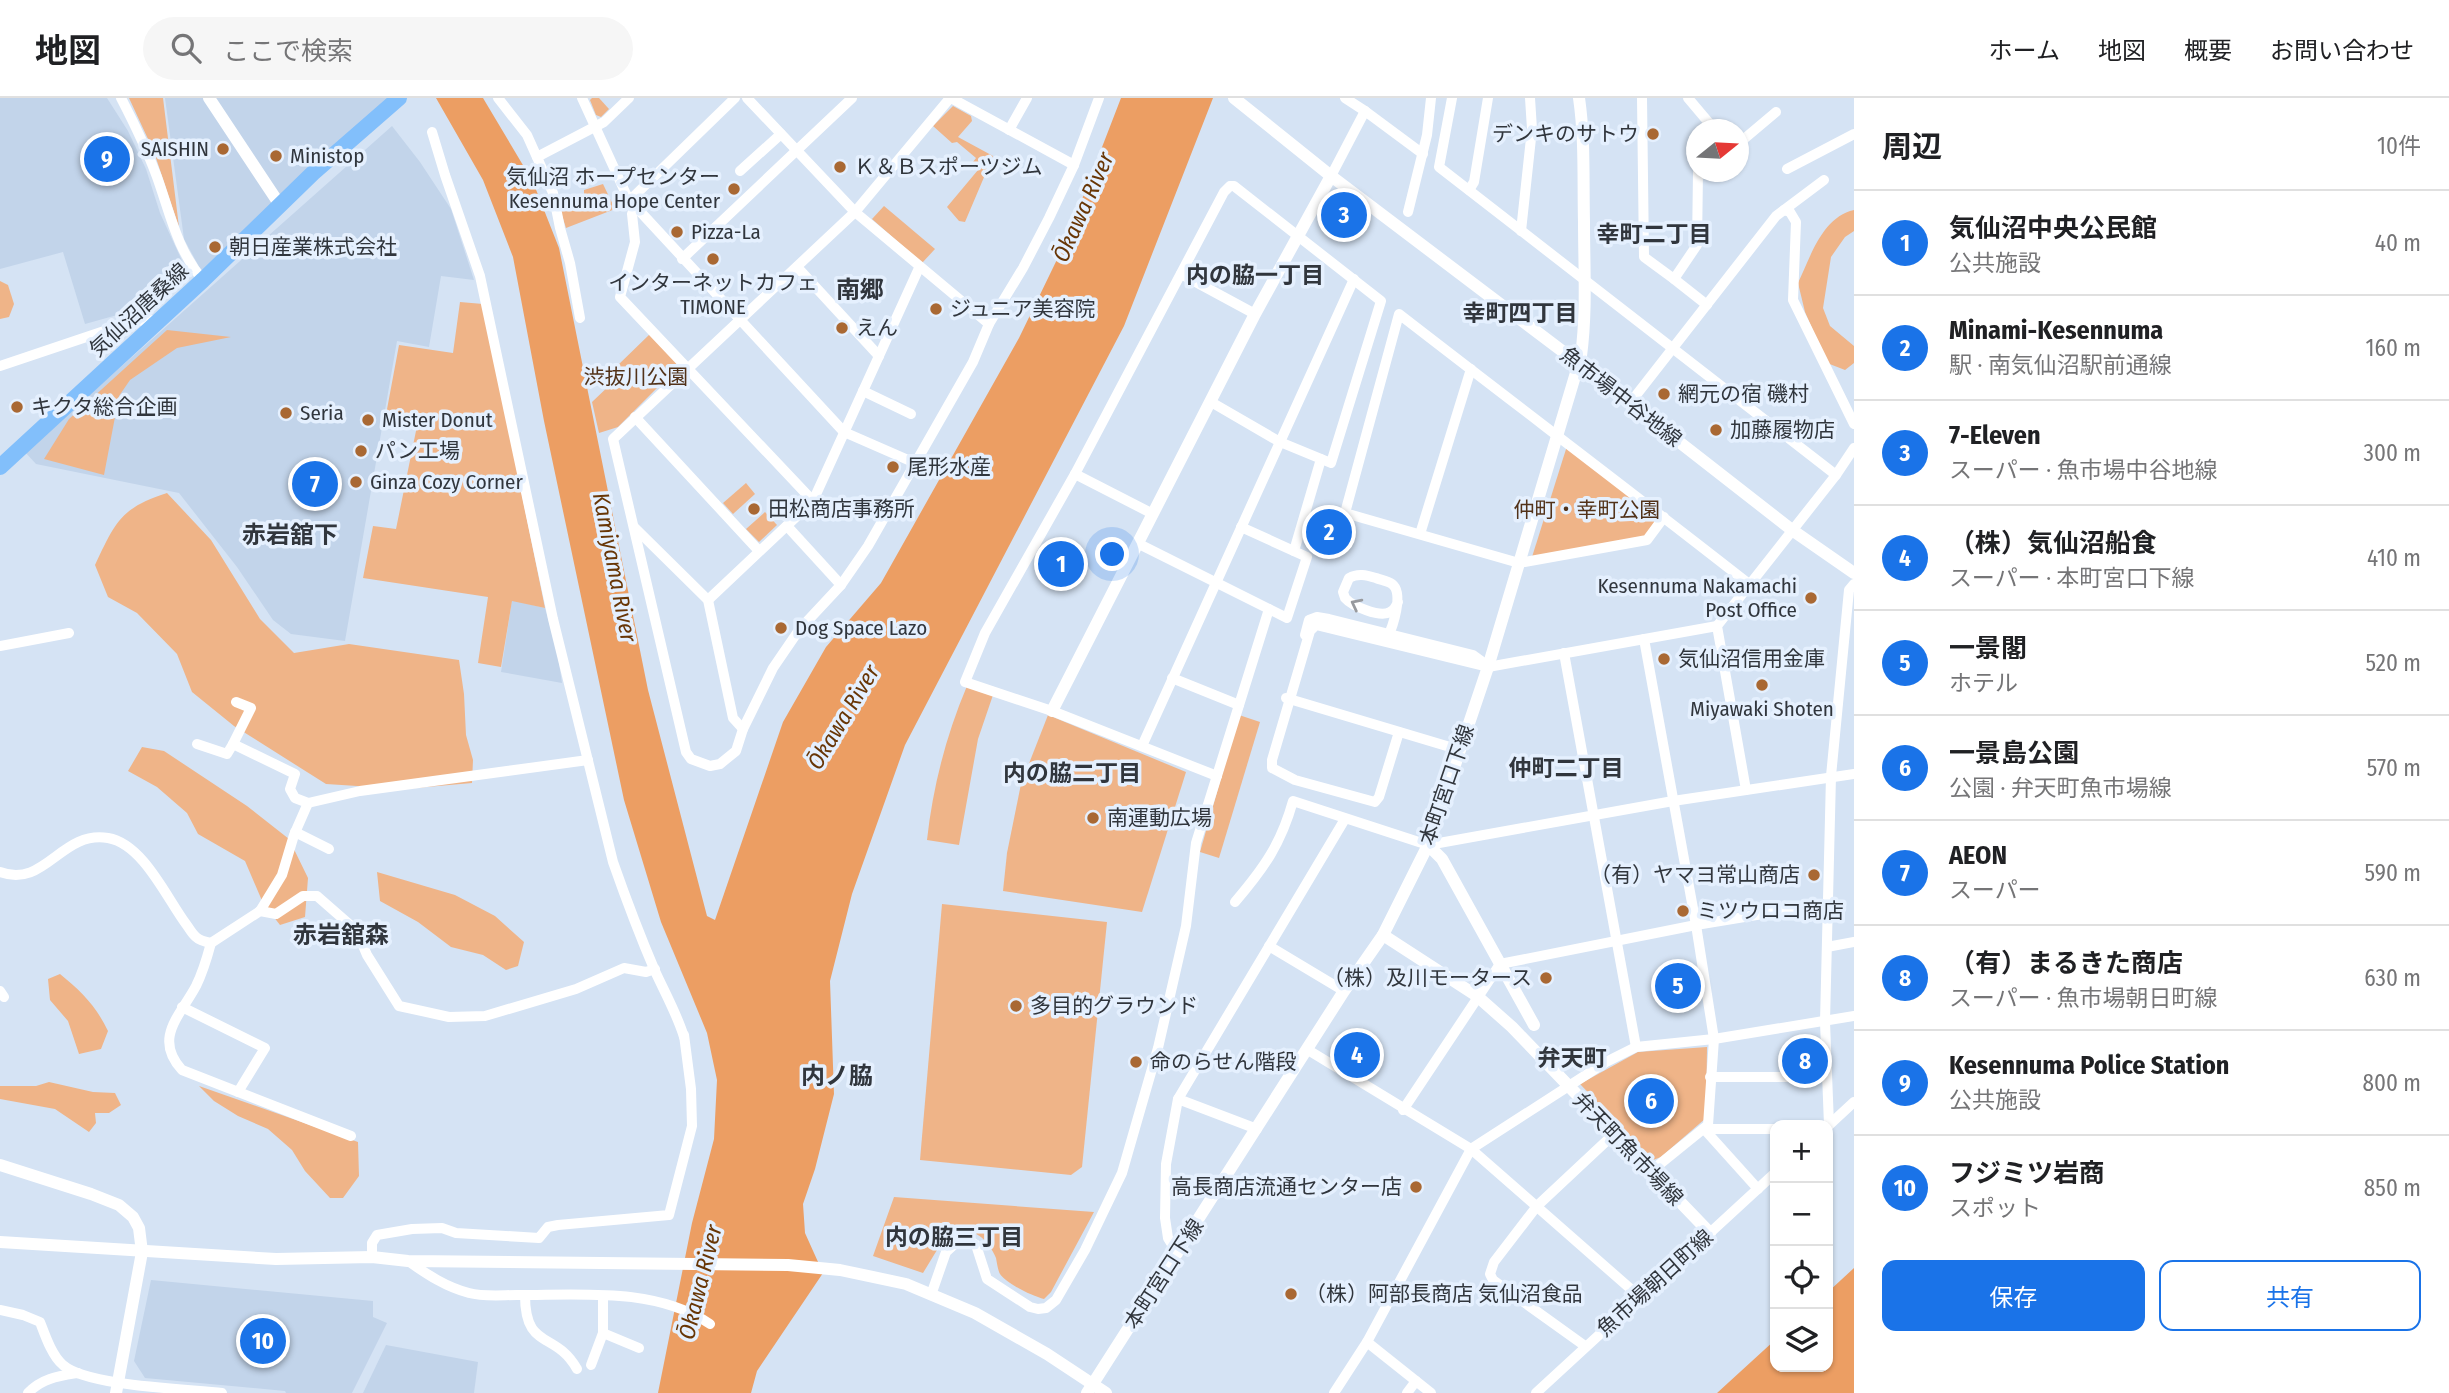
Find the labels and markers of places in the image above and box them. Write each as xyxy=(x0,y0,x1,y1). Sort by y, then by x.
place label: デンキのサトウ xyxy=(1492,121,1639,147)
marker: デンキのサトウ xyxy=(1645,126,1661,142)
pin: 9 xyxy=(84,133,130,185)
place label: SAISHIN xyxy=(141,136,209,162)
marker: SAISHIN xyxy=(215,141,231,157)
place label: Ministop xyxy=(290,143,364,169)
marker: Ministop xyxy=(268,148,284,164)
place label: Ｋ＆Ｂスポーツジム xyxy=(854,154,1043,180)
marker: Ｋ＆Ｂスポーツジム xyxy=(832,159,848,175)
place label: 気仙沼 ホープセンター Kesennuma Hope Center xyxy=(506,164,721,214)
marker: 気仙沼 ホープセンター Kesennuma Hope Center xyxy=(726,181,742,197)
pin: 3 xyxy=(1321,189,1367,241)
place label: Pizza-La xyxy=(691,219,761,245)
marker: Pizza-La xyxy=(669,224,685,240)
place label: 朝日産業株式会社 xyxy=(229,234,397,260)
marker: 朝日産業株式会社 xyxy=(207,239,223,255)
marker: インターネットカフェ TIMONE xyxy=(705,251,721,267)
place label: インターネットカフェ TIMONE xyxy=(608,270,818,320)
place label: ジュニア美容院 xyxy=(950,296,1096,322)
marker: ジュニア美容院 xyxy=(928,301,944,317)
place label: えん xyxy=(856,315,898,341)
marker: えん xyxy=(834,320,850,336)
place label: 網元の宿 磯村 xyxy=(1678,381,1809,407)
marker: 網元の宿 磯村 xyxy=(1656,386,1672,402)
place label: キクタ総合企画 xyxy=(31,394,177,420)
marker: キクタ総合企画 xyxy=(9,399,25,415)
place label: Seria xyxy=(300,400,344,426)
marker: Seria xyxy=(278,405,294,421)
place label: Mister Donut xyxy=(382,407,493,433)
marker: Mister Donut xyxy=(360,412,376,428)
place label: 加藤履物店 xyxy=(1730,417,1835,443)
marker: 加藤履物店 xyxy=(1708,422,1724,438)
place label: パン工場 xyxy=(375,438,460,464)
marker: パン工場 xyxy=(353,443,369,459)
place label: 尾形水産 xyxy=(907,454,991,480)
pin: 7 xyxy=(292,458,338,510)
marker: 尾形水産 xyxy=(885,459,901,475)
place label: Ginza Cozy Corner xyxy=(370,469,523,495)
marker: Ginza Cozy Corner xyxy=(348,474,364,490)
place label: 田松商店事務所 xyxy=(768,496,915,522)
marker: 田松商店事務所 xyxy=(746,501,762,517)
pin: 2 xyxy=(1306,506,1352,558)
pin: 1 xyxy=(1038,538,1084,590)
place label: Kesennuma Nakamachi Post Office xyxy=(1597,573,1797,623)
marker: Kesennuma Nakamachi Post Office xyxy=(1803,590,1819,606)
place label: Dog Space Lazo xyxy=(795,615,927,641)
marker: Dog Space Lazo xyxy=(773,620,789,636)
place label: 気仙沼信用金庫 xyxy=(1678,646,1825,672)
marker: 気仙沼信用金庫 xyxy=(1656,651,1672,667)
marker: Miyawaki Shoten xyxy=(1754,677,1770,693)
place label: Miyawaki Shoten xyxy=(1690,696,1834,722)
place label: 南運動広場 xyxy=(1107,805,1212,831)
marker: 南運動広場 xyxy=(1085,810,1101,826)
place label: （有）ヤマヨ常山商店 xyxy=(1590,862,1800,888)
marker: （有）ヤマヨ常山商店 xyxy=(1806,867,1822,883)
place label: ミツウロコ商店 xyxy=(1697,898,1844,924)
marker: ミツウロコ商店 xyxy=(1675,903,1691,919)
pin: 5 xyxy=(1655,960,1701,1012)
place label: （株）及川モータース xyxy=(1323,965,1532,991)
marker: （株）及川モータース xyxy=(1538,970,1554,986)
place label: 多目的グラウンド xyxy=(1030,993,1198,1019)
marker: 多目的グラウンド xyxy=(1008,998,1024,1014)
pin: 4 xyxy=(1334,1029,1380,1081)
pin: 8 xyxy=(1782,1035,1828,1087)
place label: 命のらせん階段 xyxy=(1150,1049,1297,1075)
marker: 命のらせん階段 xyxy=(1128,1054,1144,1070)
pin: 6 xyxy=(1628,1075,1674,1127)
place label: 高長商店流通センター店 xyxy=(1171,1174,1402,1200)
marker: 高長商店流通センター店 xyxy=(1408,1179,1424,1195)
place label: （株）阿部長商店 気仙沼食品 xyxy=(1305,1281,1583,1307)
marker: （株）阿部長商店 気仙沼食品 xyxy=(1283,1286,1299,1302)
pin: 10 xyxy=(240,1315,286,1367)

